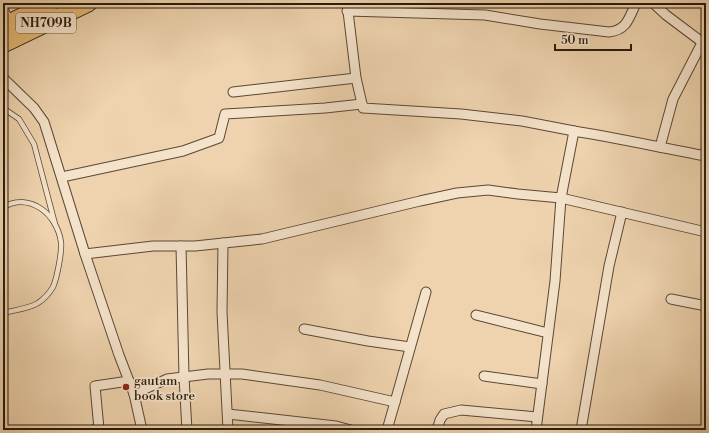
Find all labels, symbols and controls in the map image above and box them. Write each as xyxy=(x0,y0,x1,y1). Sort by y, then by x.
road number: NH709B xyxy=(16,13,76,33)
scale bar xyxy=(555,26,631,52)
text: 50 m xyxy=(561,33,589,48)
place label: gautam book store xyxy=(134,373,196,404)
marker: gautam book store xyxy=(121,382,131,392)

